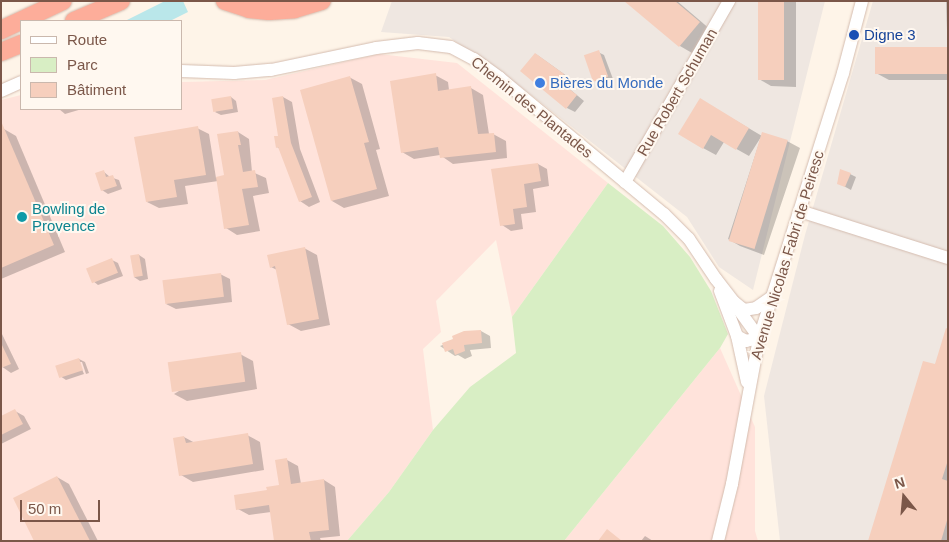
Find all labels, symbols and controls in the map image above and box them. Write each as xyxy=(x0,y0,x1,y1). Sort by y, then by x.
legend xyxy=(20,20,182,110)
street label: Rue Robert Schuman xyxy=(633,25,721,159)
place label: Digne 3 xyxy=(864,26,916,44)
marker: Digne 3 xyxy=(848,29,860,41)
text: Route xyxy=(67,31,107,48)
street label: Chemin des Plantades xyxy=(468,53,596,161)
text: Parc xyxy=(67,56,98,73)
place label: Bières du Monde xyxy=(550,74,663,92)
marker: Bières du Monde xyxy=(534,77,546,89)
text: Bâtiment xyxy=(67,81,126,98)
street label: Avenue Nicolas Fabri de Peiresc xyxy=(747,148,827,362)
place label: Bowling de Provence xyxy=(32,199,105,234)
marker: Bowling de Provence xyxy=(16,211,28,223)
north arrow xyxy=(879,472,929,522)
text: N xyxy=(892,474,907,492)
scale bar xyxy=(22,490,102,522)
text: 50 m xyxy=(28,500,61,517)

